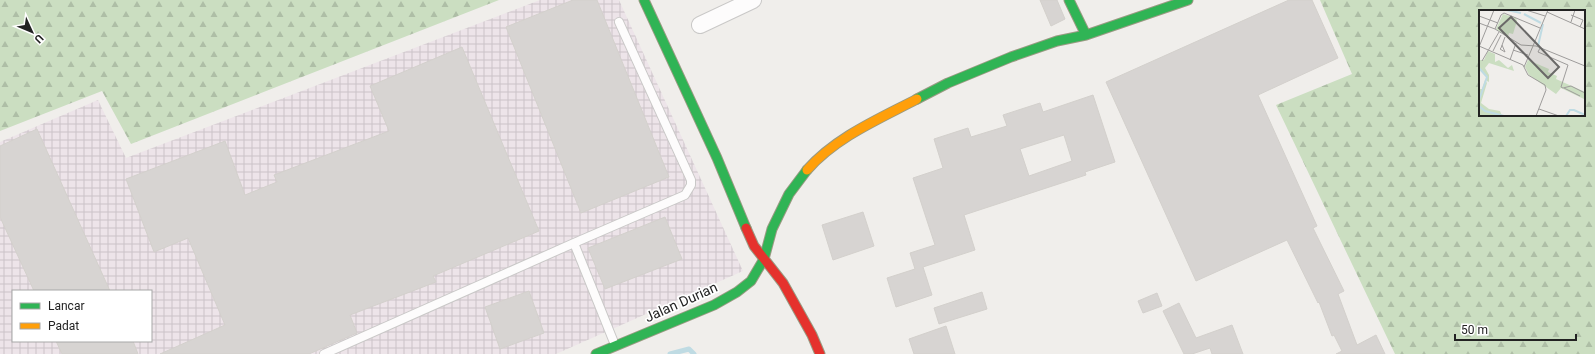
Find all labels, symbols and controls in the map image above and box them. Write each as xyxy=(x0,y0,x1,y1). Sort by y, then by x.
inset map xyxy=(1479,10,1585,116)
north arrow xyxy=(12,12,52,52)
text: U xyxy=(32,31,46,46)
street label: Jalan Durian xyxy=(642,279,720,325)
legend xyxy=(12,290,152,342)
text: Lancar xyxy=(48,299,85,313)
scale bar xyxy=(1455,316,1576,342)
text: Padat xyxy=(48,319,79,333)
text: 50 m xyxy=(1461,323,1488,337)

